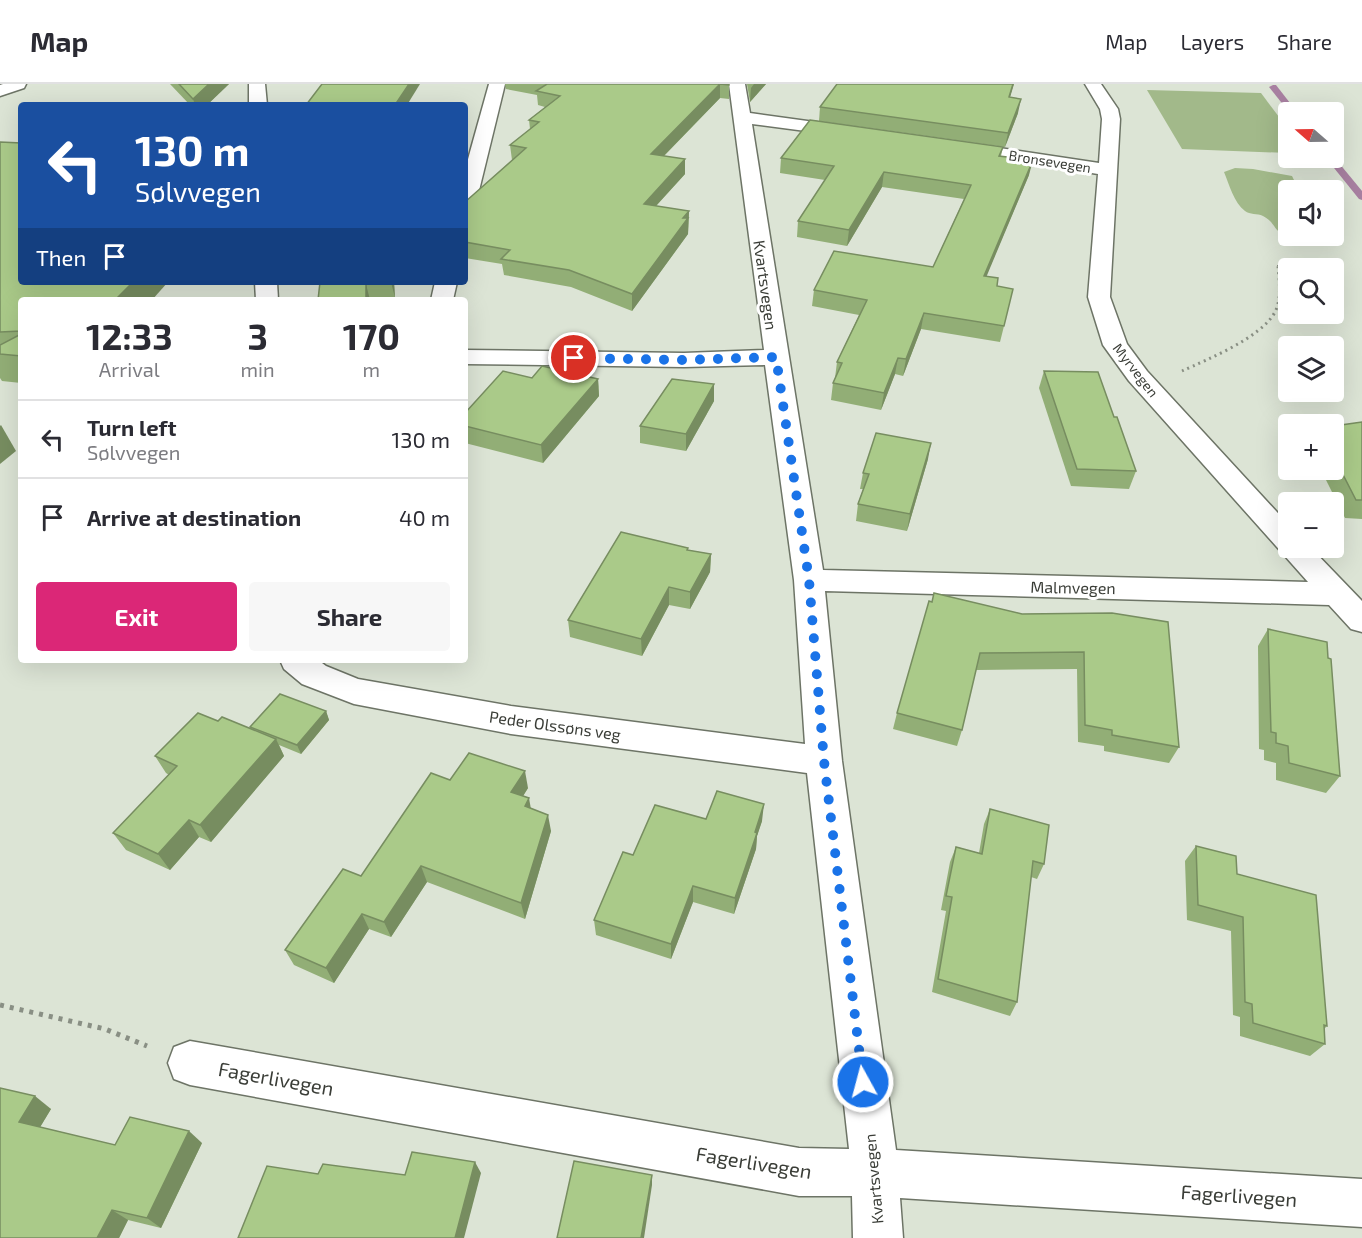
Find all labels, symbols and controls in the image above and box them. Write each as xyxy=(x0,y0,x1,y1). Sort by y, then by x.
text: Map xyxy=(30,24,88,58)
text: Map xyxy=(1105,29,1147,54)
text: Layers xyxy=(1180,29,1244,54)
text: Share xyxy=(1277,29,1332,54)
north arrow xyxy=(1278,102,1344,168)
map controls xyxy=(1278,102,1344,558)
text: 130 m xyxy=(135,124,250,174)
icon: left xyxy=(36,126,114,204)
street label: Bronsevegen xyxy=(1008,146,1092,176)
text: Sølvvegen xyxy=(135,175,261,207)
button: sound xyxy=(1278,180,1344,246)
street label: Kvartsvegen xyxy=(750,239,782,331)
icon: arrive xyxy=(98,240,131,273)
text: Then xyxy=(36,244,86,270)
button: search xyxy=(1278,258,1344,324)
text: 12:33 xyxy=(86,314,173,357)
text: 3 xyxy=(247,314,268,357)
text: 170 xyxy=(343,314,400,357)
pin xyxy=(548,332,599,383)
button: layers xyxy=(1278,336,1344,402)
street label: Myrvegen xyxy=(1110,340,1162,400)
icon: arrive xyxy=(557,341,590,374)
text: Arrival xyxy=(99,357,160,381)
text: min xyxy=(241,357,275,381)
text: m xyxy=(363,357,380,381)
text: Turn left xyxy=(87,414,176,440)
button: + xyxy=(1278,414,1344,480)
icon: left xyxy=(36,423,69,456)
text: 130 m xyxy=(392,426,450,452)
text: Sølvvegen xyxy=(87,440,180,464)
button: − xyxy=(1278,492,1344,558)
icon: arrive xyxy=(36,501,69,534)
text: Arrive at destination xyxy=(87,504,301,530)
text: 40 m xyxy=(399,504,450,530)
street label: Malmvegen xyxy=(1030,577,1116,597)
button: Exit xyxy=(36,582,237,651)
button: Share xyxy=(249,582,450,651)
street label: Peder Olssøns veg xyxy=(488,706,622,744)
position arrow xyxy=(831,1050,895,1114)
street label: Fagerlivegen xyxy=(216,1056,336,1100)
street label: Kvartsvegen xyxy=(860,1133,886,1225)
street label: Fagerlivegen xyxy=(694,1141,814,1183)
street label: Fagerlivegen xyxy=(1180,1179,1298,1211)

